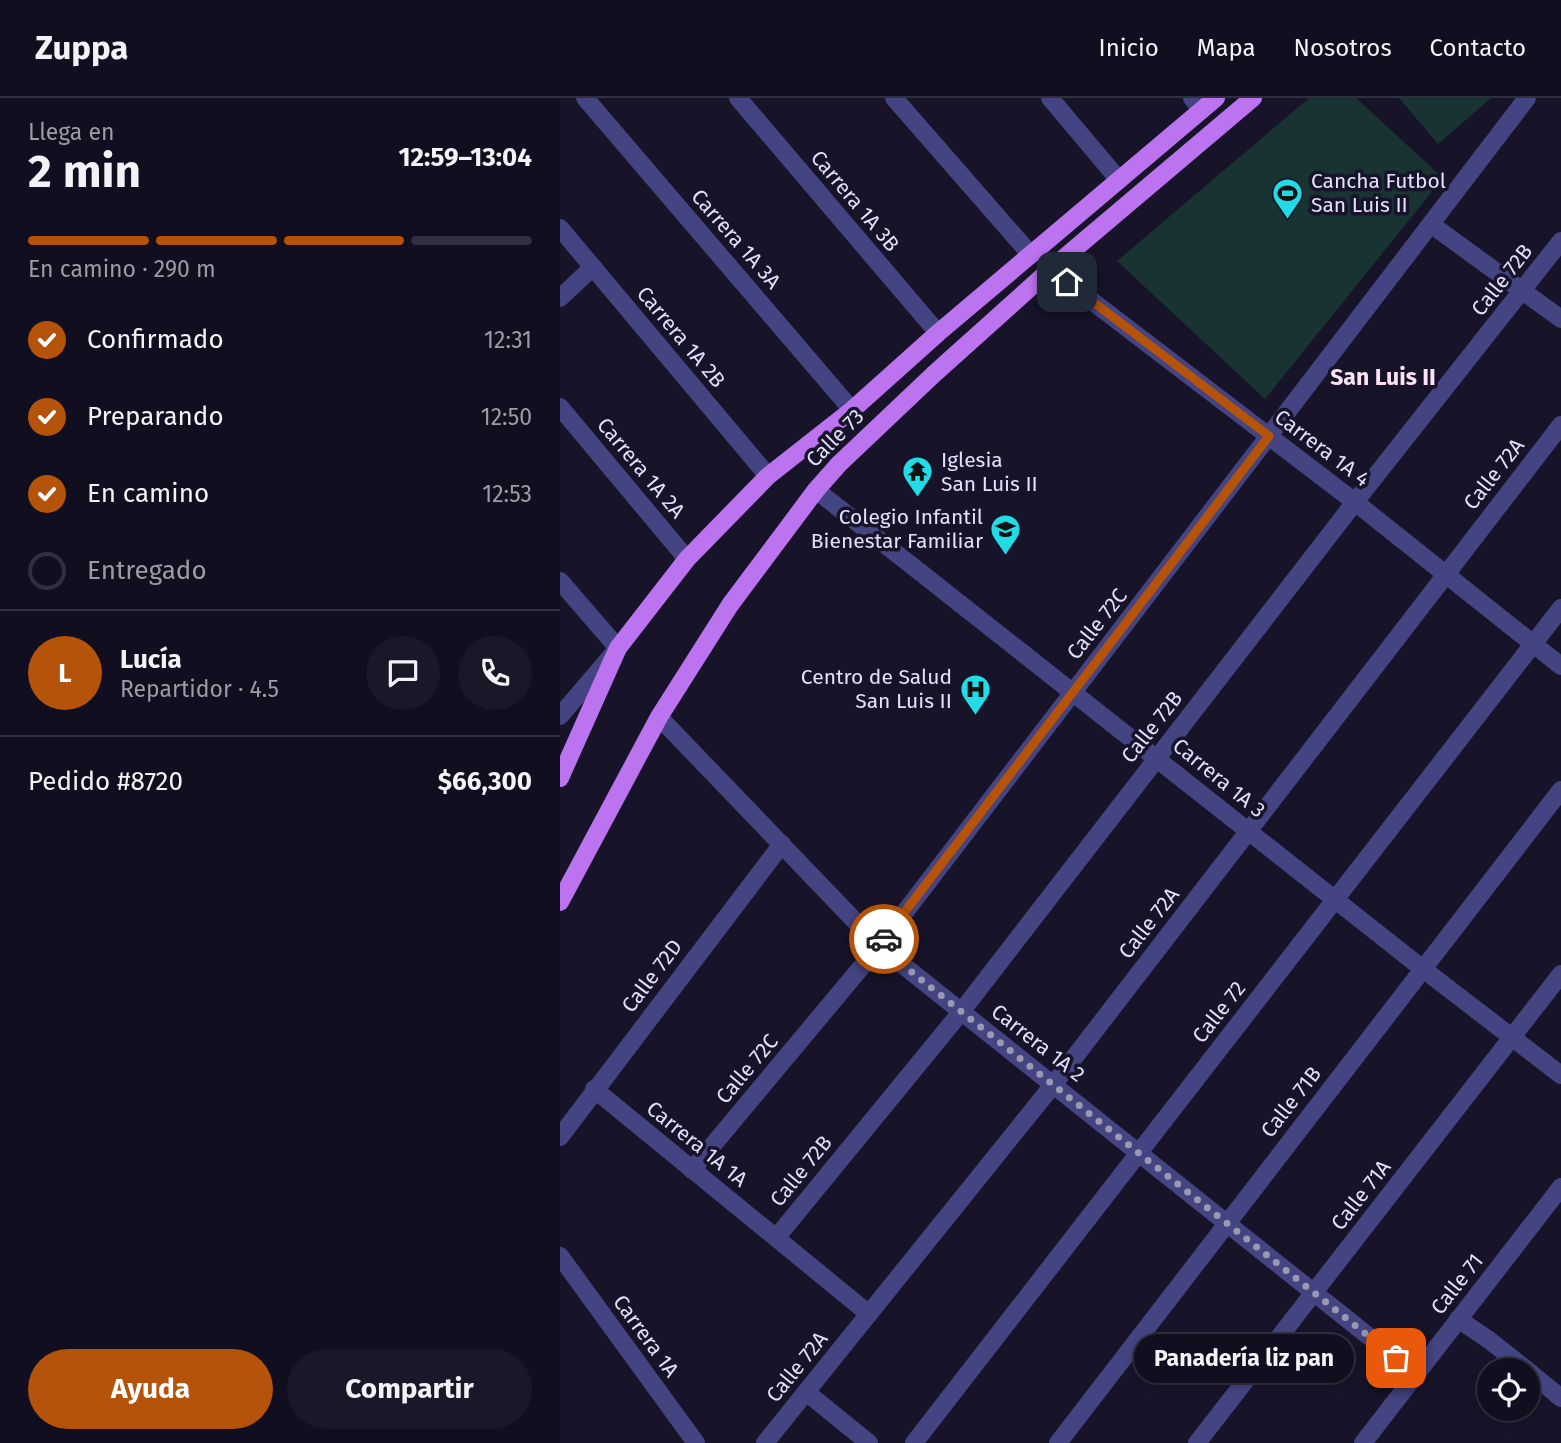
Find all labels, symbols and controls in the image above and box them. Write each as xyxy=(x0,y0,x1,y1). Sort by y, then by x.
text: Zuppa xyxy=(35,28,128,68)
text: Inicio xyxy=(1099,34,1159,62)
text: Mapa xyxy=(1197,34,1256,62)
text: Nosotros xyxy=(1294,34,1392,62)
text: Contacto xyxy=(1430,34,1526,62)
text: Llega en xyxy=(28,118,114,146)
text: 12:59–13:04 xyxy=(399,142,532,173)
text: 2 min xyxy=(28,144,141,199)
street label: Carrera 1A 3B xyxy=(805,145,905,257)
place label: Cancha Futbol San Luis II xyxy=(1311,168,1446,218)
sports icon: Cancha Futbol San Luis II xyxy=(1271,176,1305,220)
street label: Carrera 1A 3A xyxy=(686,184,786,294)
street label: Calle 72B xyxy=(1466,239,1538,321)
pin xyxy=(1037,252,1097,312)
text: En camino · 290 m xyxy=(28,255,216,283)
icon: home xyxy=(1048,263,1086,301)
street label: Carrera 1A 2B xyxy=(631,281,731,393)
icon: check xyxy=(28,321,66,359)
text: Confirmado xyxy=(87,324,224,355)
text: 12:31 xyxy=(484,326,532,354)
district label: San Luis II xyxy=(1330,363,1436,391)
icon: check xyxy=(28,398,66,436)
text: Preparando xyxy=(87,401,224,432)
text: 12:50 xyxy=(481,403,532,431)
street label: Calle 73 xyxy=(801,404,869,472)
street label: Carrera 1A 4 xyxy=(1269,404,1375,492)
street label: Carrera 1A 2A xyxy=(591,412,691,524)
street label: Calle 72A xyxy=(1458,433,1530,515)
place label: Iglesia San Luis II xyxy=(941,447,1038,497)
temple icon: Iglesia San Luis II xyxy=(901,455,935,499)
icon: check xyxy=(28,475,66,513)
text: En camino xyxy=(87,478,209,509)
text: 12:53 xyxy=(482,480,532,508)
place label: Colegio Infantil Bienestar Familiar xyxy=(811,504,983,554)
school or university icon: Colegio Infantil Bienestar Familiar xyxy=(989,512,1023,556)
text: Entregado xyxy=(87,555,207,586)
street label: Calle 72C xyxy=(1061,583,1133,665)
button: chat xyxy=(366,636,440,710)
button: phone xyxy=(458,636,532,710)
text: Lucía xyxy=(120,644,182,675)
text: L xyxy=(58,658,72,689)
place label: Centro de Salud San Luis II xyxy=(801,664,952,714)
hospital icon: Centro de Salud San Luis II xyxy=(958,672,992,716)
text: Repartidor · 4.5 xyxy=(120,675,279,703)
street label: Calle 72B xyxy=(1116,686,1188,768)
street label: Carrera 1A 3 xyxy=(1167,733,1271,823)
text: Pedido #8720 xyxy=(28,766,183,797)
text: $66,300 xyxy=(438,766,532,797)
street label: Calle 72A xyxy=(1113,882,1185,964)
courier xyxy=(849,904,919,974)
icon: car xyxy=(865,920,903,958)
street label: Calle 72D xyxy=(616,934,688,1018)
street label: Calle 72 xyxy=(1187,976,1251,1048)
street label: Carrera 1A 2 xyxy=(986,998,1090,1088)
street label: Calle 72C xyxy=(710,1029,784,1109)
street label: Calle 71B xyxy=(1255,1061,1327,1143)
street label: Carrera 1A 1A xyxy=(641,1095,753,1193)
street label: Calle 72B xyxy=(764,1130,838,1212)
street label: Calle 71A xyxy=(1325,1155,1397,1235)
street label: Calle 71 xyxy=(1425,1248,1489,1320)
street label: Carrera 1A xyxy=(607,1290,685,1382)
street label: Calle 72A xyxy=(761,1326,833,1408)
pin xyxy=(1366,1328,1426,1388)
callout: Panadería liz pan xyxy=(1134,1334,1354,1382)
icon: bag xyxy=(1377,1339,1415,1377)
text: Panadería liz pan xyxy=(1154,1344,1334,1372)
button: Ayuda xyxy=(28,1349,273,1429)
button: Compartir xyxy=(287,1349,532,1429)
map controls xyxy=(1477,1358,1540,1421)
button: locate xyxy=(1477,1358,1540,1421)

